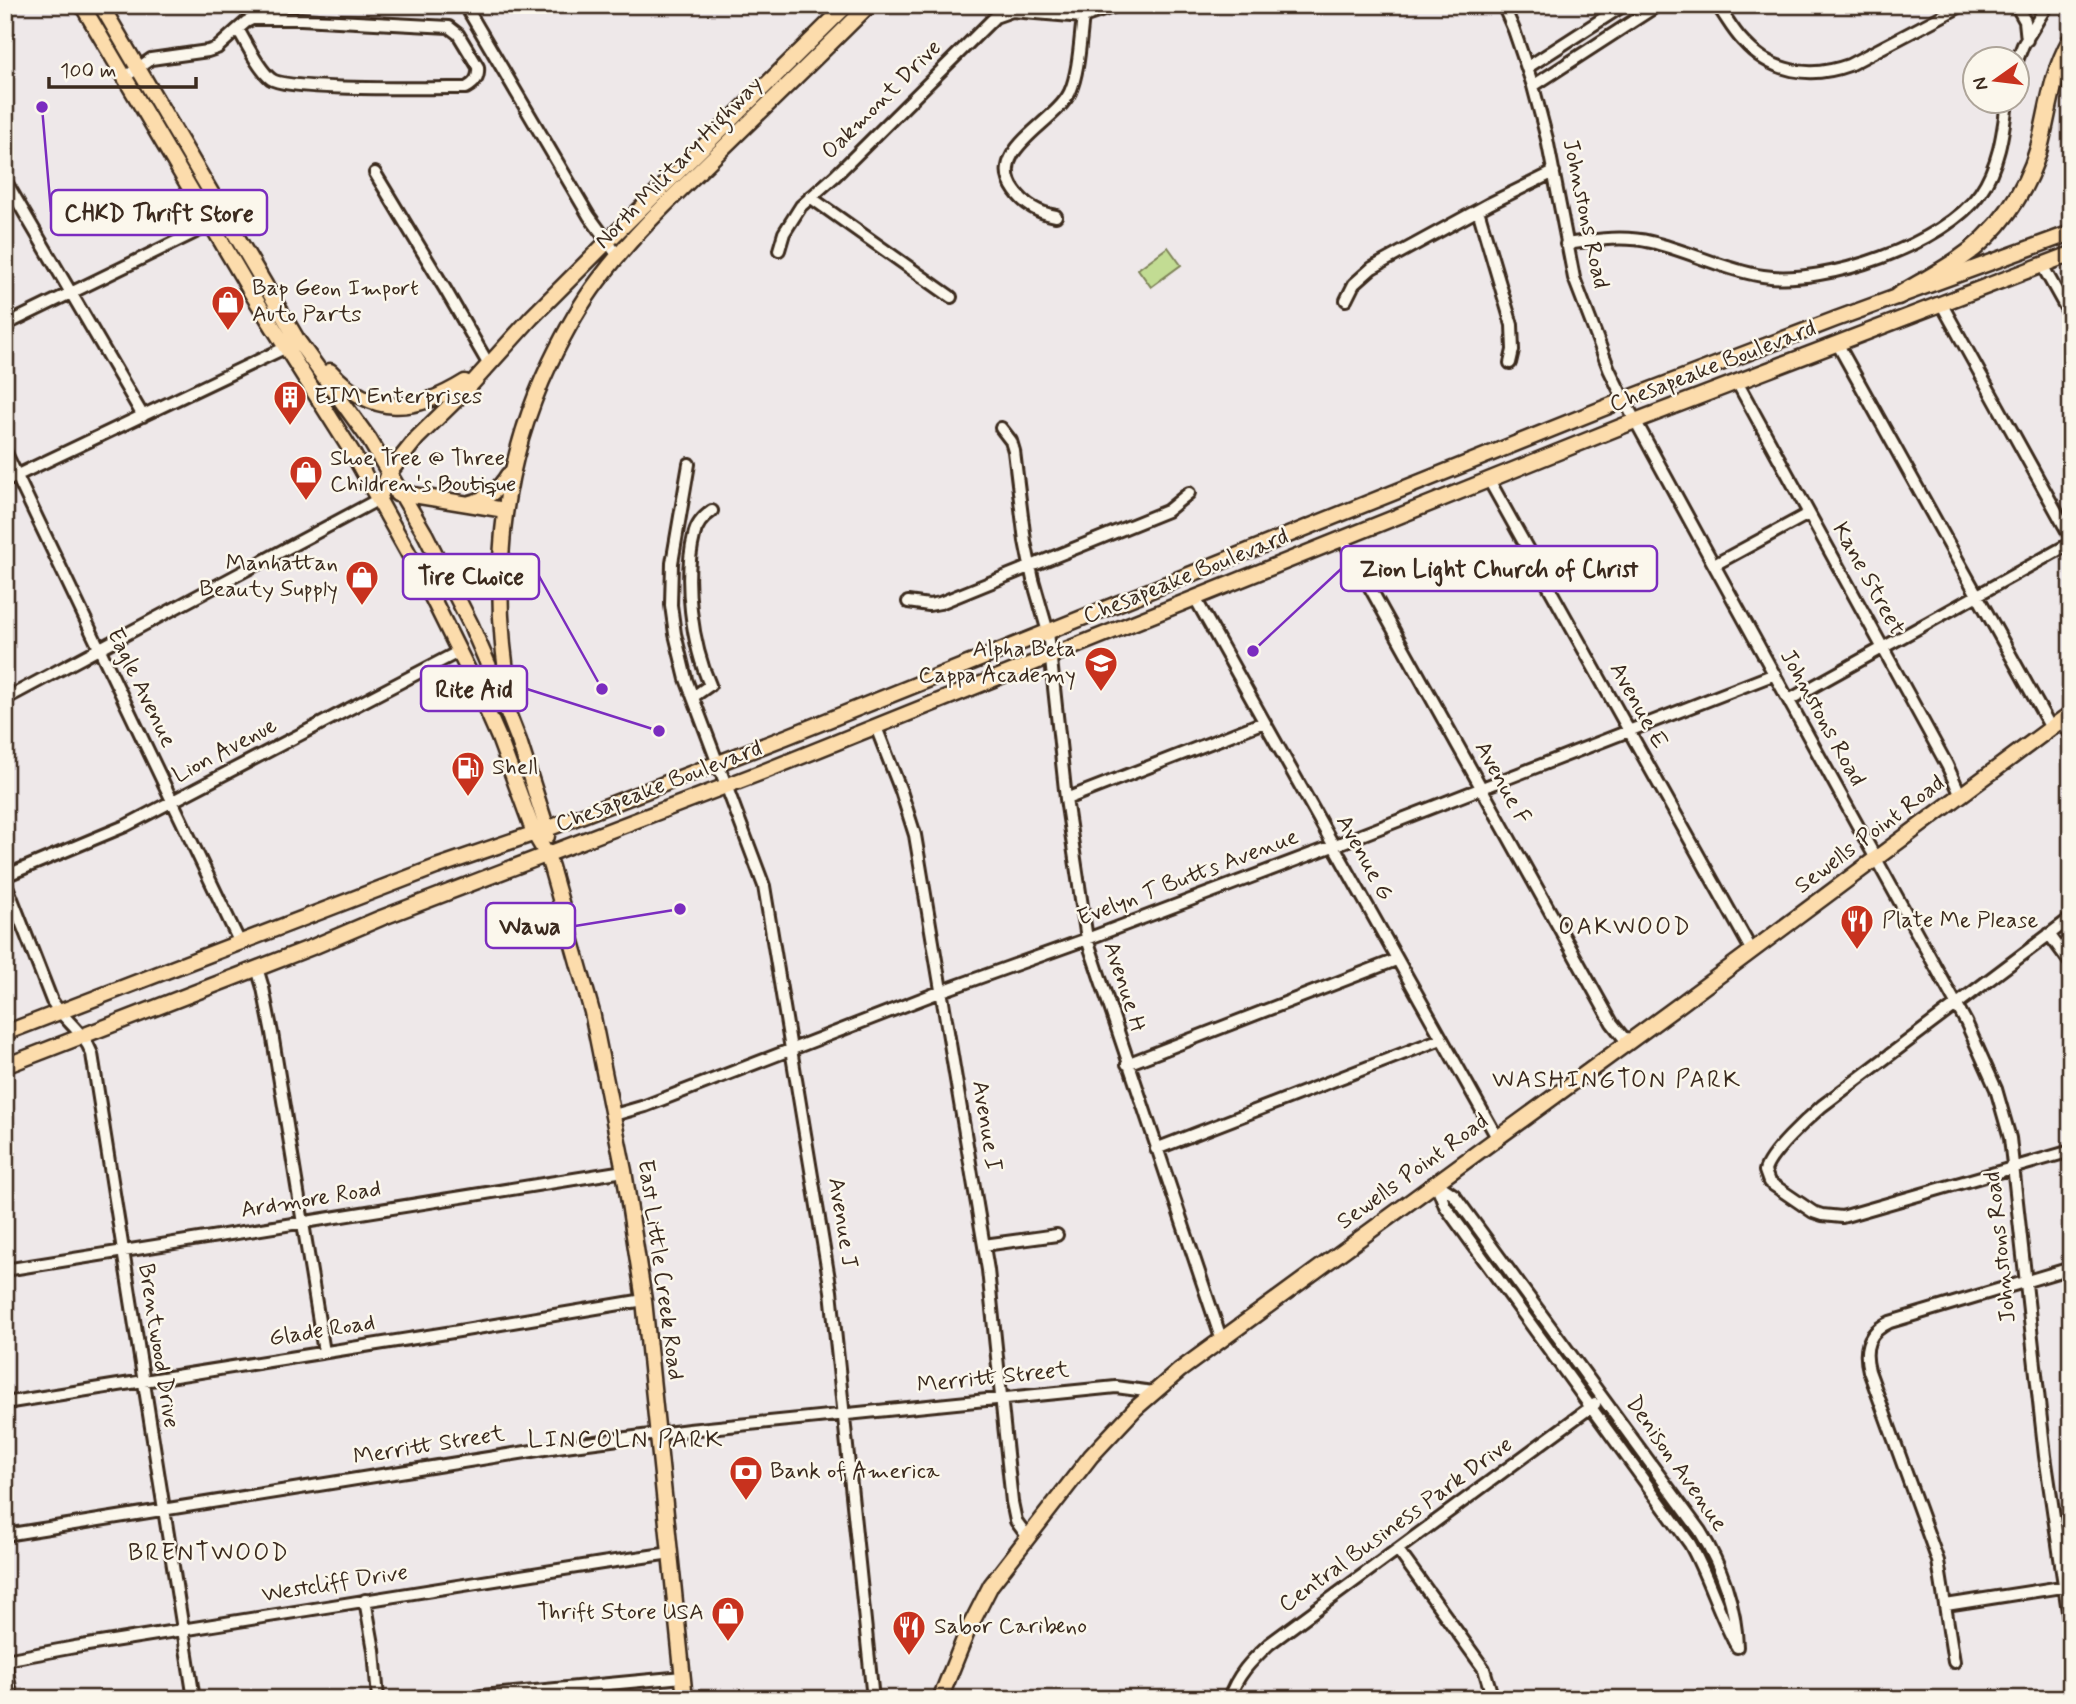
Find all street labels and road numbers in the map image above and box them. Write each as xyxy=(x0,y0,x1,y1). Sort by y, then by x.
street label: Oakmont Drive xyxy=(815,33,949,167)
street label: North Military Highway xyxy=(588,70,771,257)
street label: Johnstons Road xyxy=(1555,136,1615,292)
street label: Chesapeake Boulevard xyxy=(1605,314,1821,420)
street label: Kane Street xyxy=(1825,517,1911,641)
street label: Chesapeake Boulevard xyxy=(1079,522,1293,632)
street label: Eagle Avenue xyxy=(99,623,183,753)
street label: Johnstons Road xyxy=(1772,644,1872,792)
street label: Avenue E xyxy=(1602,657,1674,755)
street label: Lion Avenue xyxy=(168,711,283,791)
street label: Chesapeake Boulevard xyxy=(551,734,767,840)
street label: Avenue F xyxy=(1467,736,1537,830)
street label: Sewells Point Road xyxy=(1789,769,1951,901)
street label: Avenue G xyxy=(1328,810,1400,906)
street label: Evelyn T Butts Avenue xyxy=(1073,822,1303,934)
street label: Avenue H xyxy=(1095,938,1153,1036)
street label: Avenue I xyxy=(964,1078,1008,1174)
street label: Sewells Point Road xyxy=(1331,1107,1495,1237)
street label: East Little Creek Road xyxy=(630,1158,690,1382)
street label: Johnstons Road xyxy=(1978,1170,2024,1324)
street label: Ardmore Road xyxy=(239,1174,383,1226)
street label: Avenue J xyxy=(820,1175,864,1271)
street label: Brentwood Drive xyxy=(130,1262,186,1430)
street label: Glade Road xyxy=(267,1308,377,1354)
street label: Merritt Street xyxy=(915,1355,1071,1401)
street label: Denison Avenue xyxy=(1618,1390,1734,1538)
street label: Merritt Street xyxy=(351,1419,507,1473)
street label: Central Business Park Drive xyxy=(1273,1430,1519,1620)
street label: Westcliff Drive xyxy=(260,1558,410,1610)

